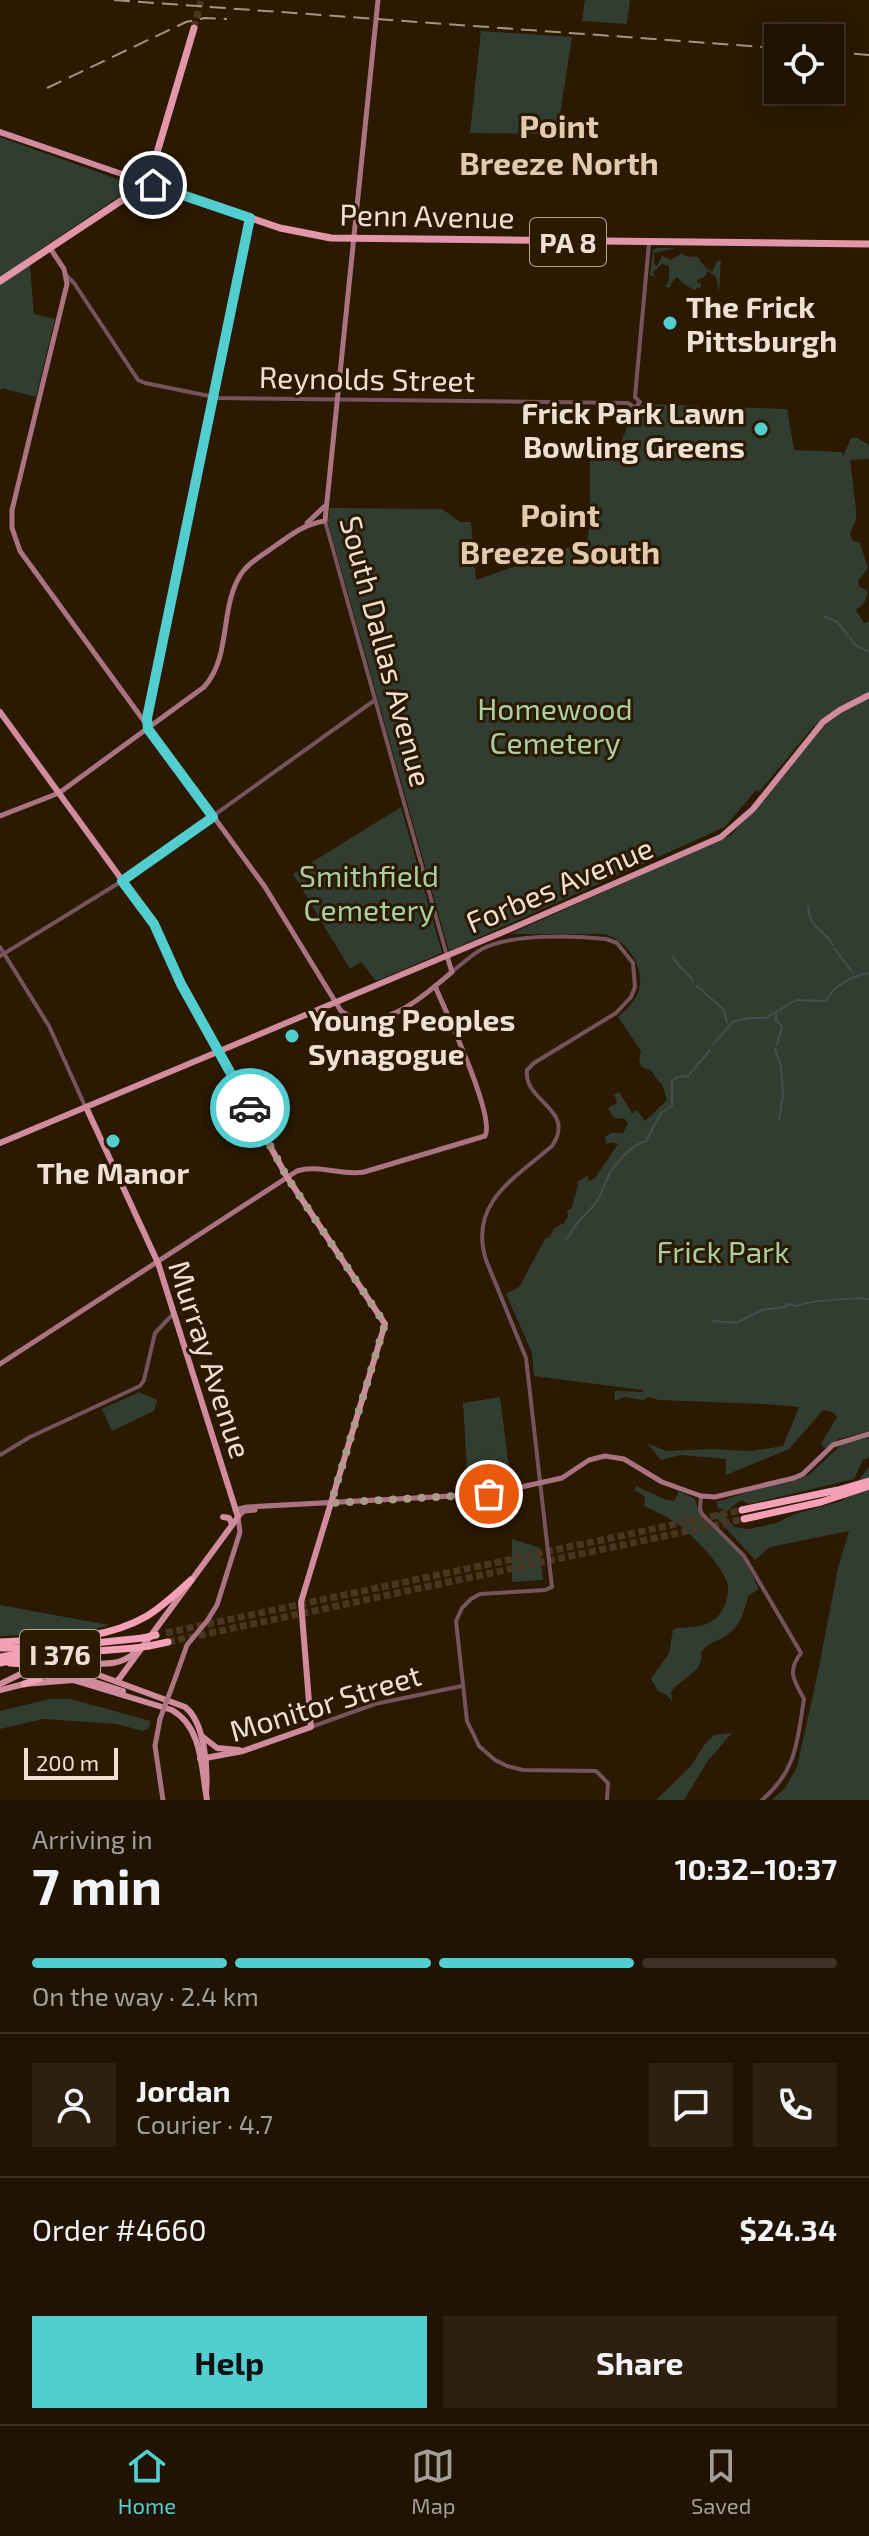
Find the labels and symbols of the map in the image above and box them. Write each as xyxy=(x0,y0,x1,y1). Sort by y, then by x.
district label: Point Breeze North xyxy=(459,106,659,181)
pin xyxy=(119,151,187,219)
street label: Penn Avenue xyxy=(339,195,515,235)
road number: PA 8 xyxy=(530,218,606,266)
place label: The Frick Pittsburgh xyxy=(686,288,837,358)
marker: The Frick Pittsburgh xyxy=(661,314,679,332)
street label: Reynolds Street xyxy=(259,358,475,398)
place label: Frick Park Lawn Bowling Greens xyxy=(521,394,745,464)
marker: Frick Park Lawn Bowling Greens xyxy=(752,420,770,438)
district label: Point Breeze South xyxy=(460,495,660,570)
street label: South Dallas Avenue xyxy=(334,512,440,790)
park label: Homewood Cemetery xyxy=(477,690,633,760)
street label: Forbes Avenue xyxy=(460,828,658,940)
park label: Smithfield Cemetery xyxy=(299,857,439,927)
place label: Young Peoples Synagogue xyxy=(308,1001,515,1072)
marker: Young Peoples Synagogue xyxy=(283,1027,301,1045)
courier xyxy=(210,1068,290,1148)
marker: The Manor xyxy=(104,1132,122,1150)
place label: The Manor xyxy=(37,1154,189,1190)
park label: Frick Park xyxy=(657,1233,789,1269)
street label: Murray Avenue xyxy=(162,1256,260,1462)
pin xyxy=(455,1460,523,1528)
road number: I 376 xyxy=(20,1630,100,1678)
street label: Monitor Street xyxy=(225,1656,425,1748)
scale bar xyxy=(24,1744,118,1780)

